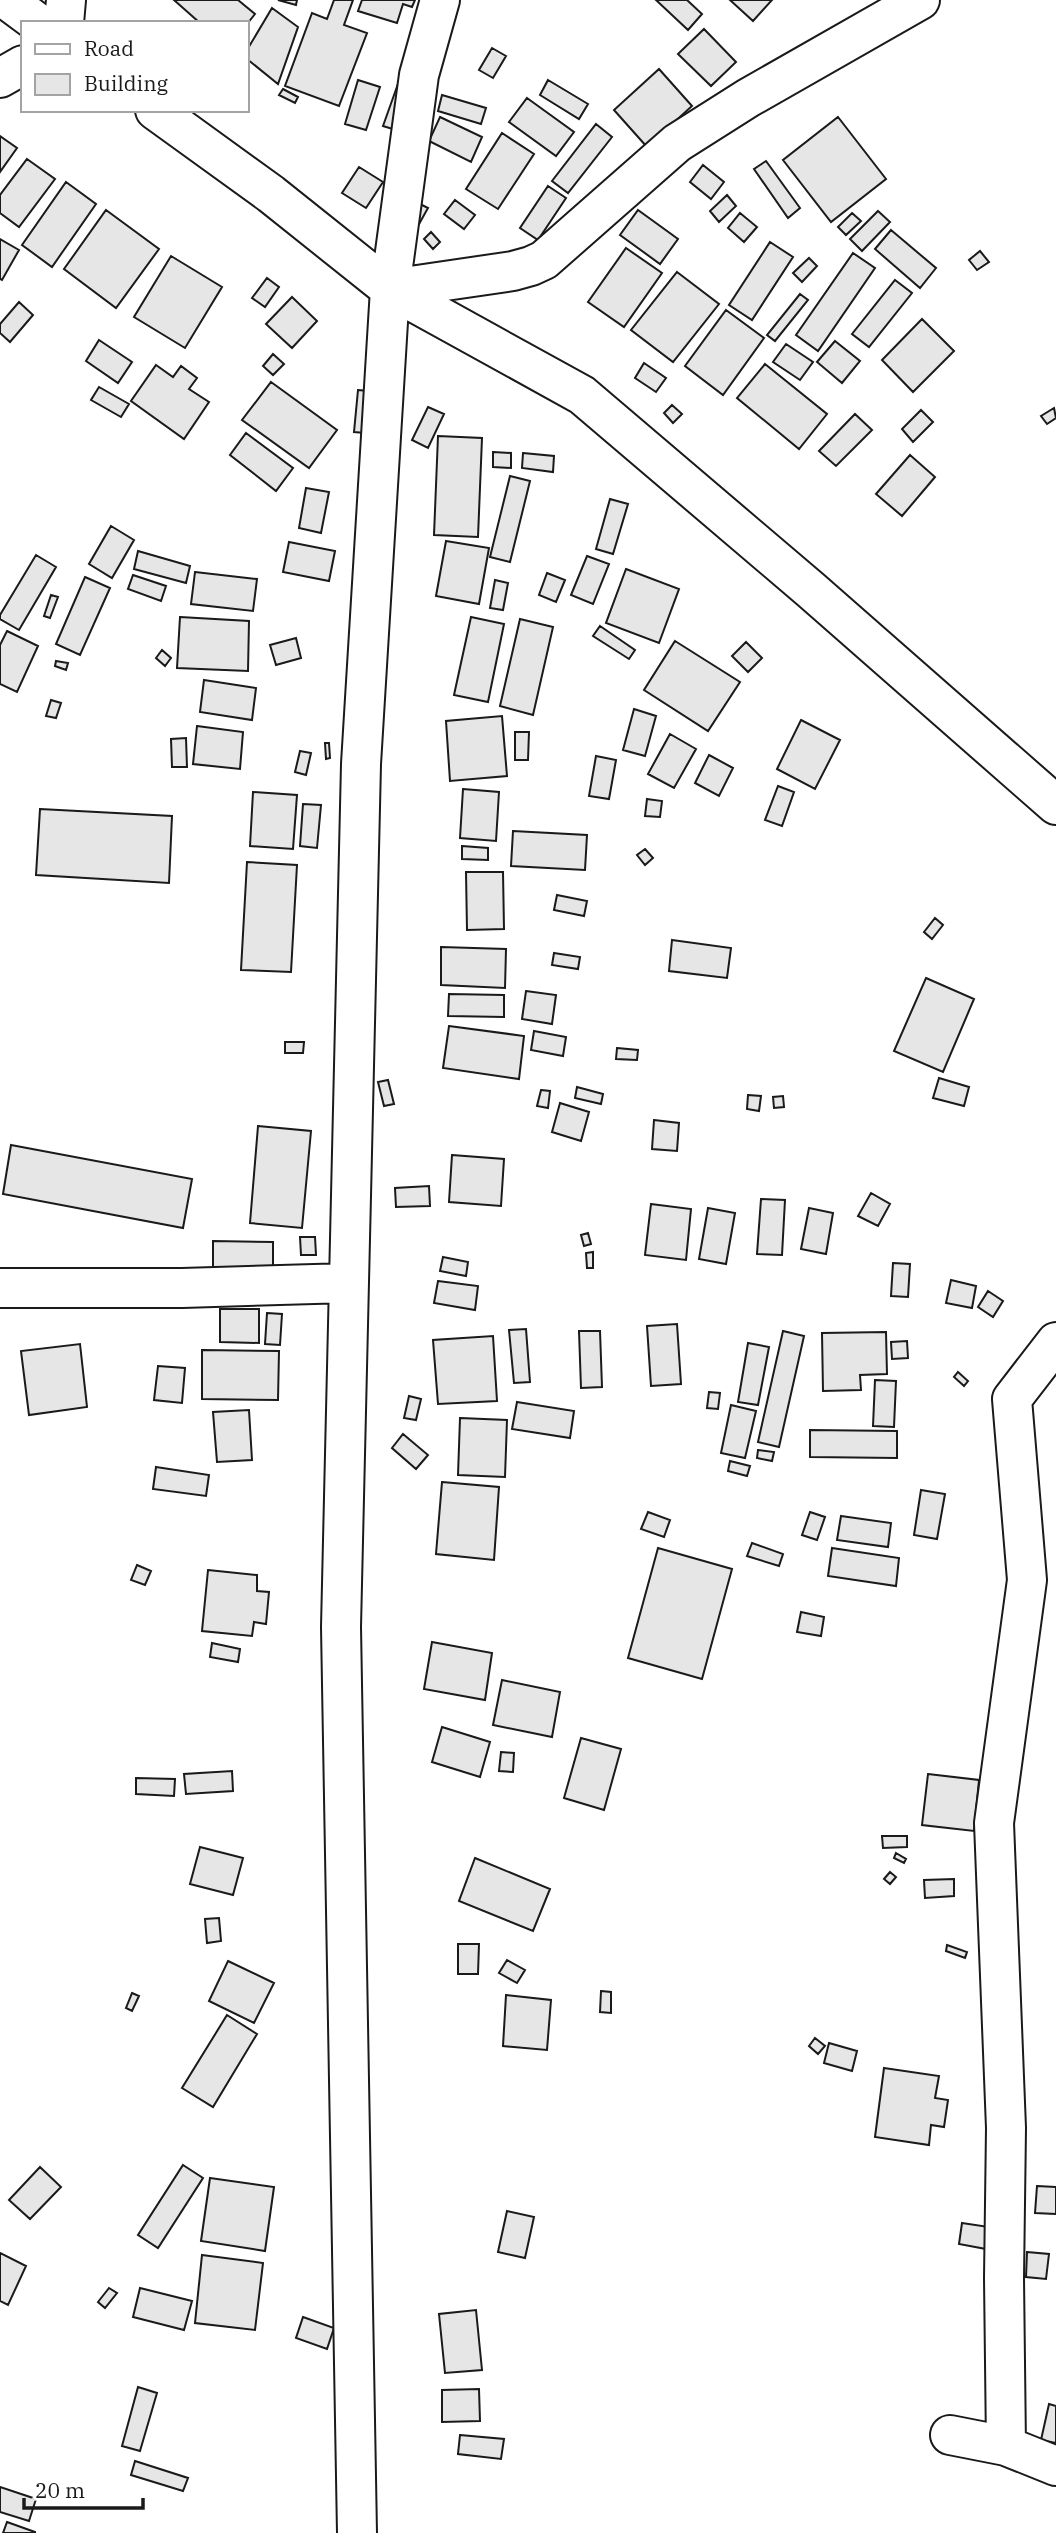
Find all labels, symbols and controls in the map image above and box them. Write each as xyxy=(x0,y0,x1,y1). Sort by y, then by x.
legend xyxy=(21,21,248,112)
text: Road xyxy=(84,34,134,62)
text: Building xyxy=(84,69,169,97)
scale bar xyxy=(24,2466,144,2510)
text: 20 m xyxy=(35,2476,85,2504)

